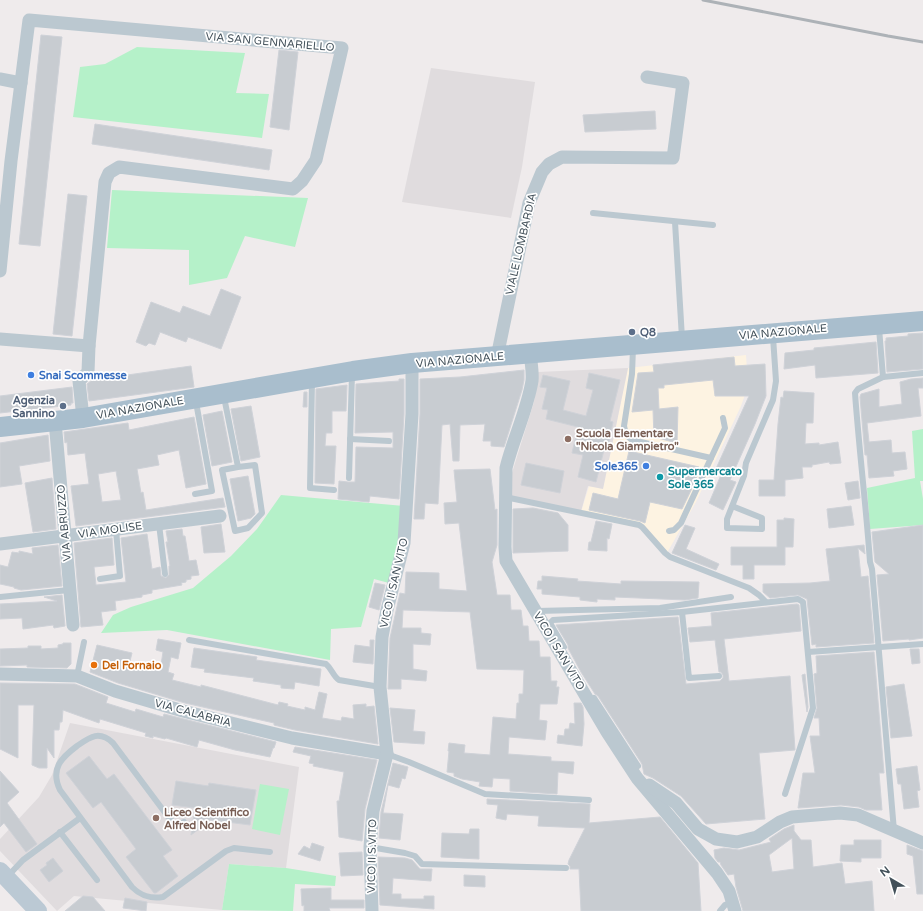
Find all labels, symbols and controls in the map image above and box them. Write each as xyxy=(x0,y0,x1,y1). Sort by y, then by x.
street label: VIA SAN GENNARIELLO xyxy=(205,30,335,54)
street label: VIALE LOMBARDIA xyxy=(503,192,539,296)
street label: VIA NAZIONALE xyxy=(738,322,828,342)
place label: Q8 xyxy=(640,326,656,339)
marker: Q8 xyxy=(627,327,637,337)
street label: VIA NAZIONALE xyxy=(415,350,505,370)
place label: Snai Scommesse xyxy=(39,369,127,382)
marker: Snai Scommesse xyxy=(26,370,36,380)
place label: Agenzia Sannino xyxy=(13,394,55,420)
street label: VIA NAZIONALE xyxy=(95,394,185,422)
marker: Agenzia Sannino xyxy=(58,401,68,411)
place label: Scuola Elementare "Nicola Giampietro" xyxy=(576,427,679,454)
marker: Scuola Elementare "Nicola Giampietro" xyxy=(563,434,573,444)
place label: Sole365 xyxy=(595,460,638,473)
marker: Sole365 xyxy=(641,461,651,471)
place label: Supermercato Sole 365 xyxy=(668,465,742,491)
marker: Supermercato Sole 365 xyxy=(655,472,665,482)
street label: VIA ABRUZZO xyxy=(54,484,74,562)
street label: VIA MOLISE xyxy=(77,519,143,541)
street label: VICO II SAN VITO xyxy=(377,537,411,629)
street label: VICO I SAN VITO xyxy=(531,610,587,692)
place label: Del Fornaio xyxy=(102,659,162,672)
marker: Del Fornaio xyxy=(89,660,99,670)
street label: VIA CALABRIA xyxy=(153,697,233,729)
place label: Liceo Scientifico Alfred Nobel xyxy=(164,806,250,832)
marker: Liceo Scientifico Alfred Nobel xyxy=(151,813,161,823)
street label: VICO II S.VITO xyxy=(365,819,379,893)
north arrow xyxy=(871,859,911,899)
text: N xyxy=(878,864,893,879)

